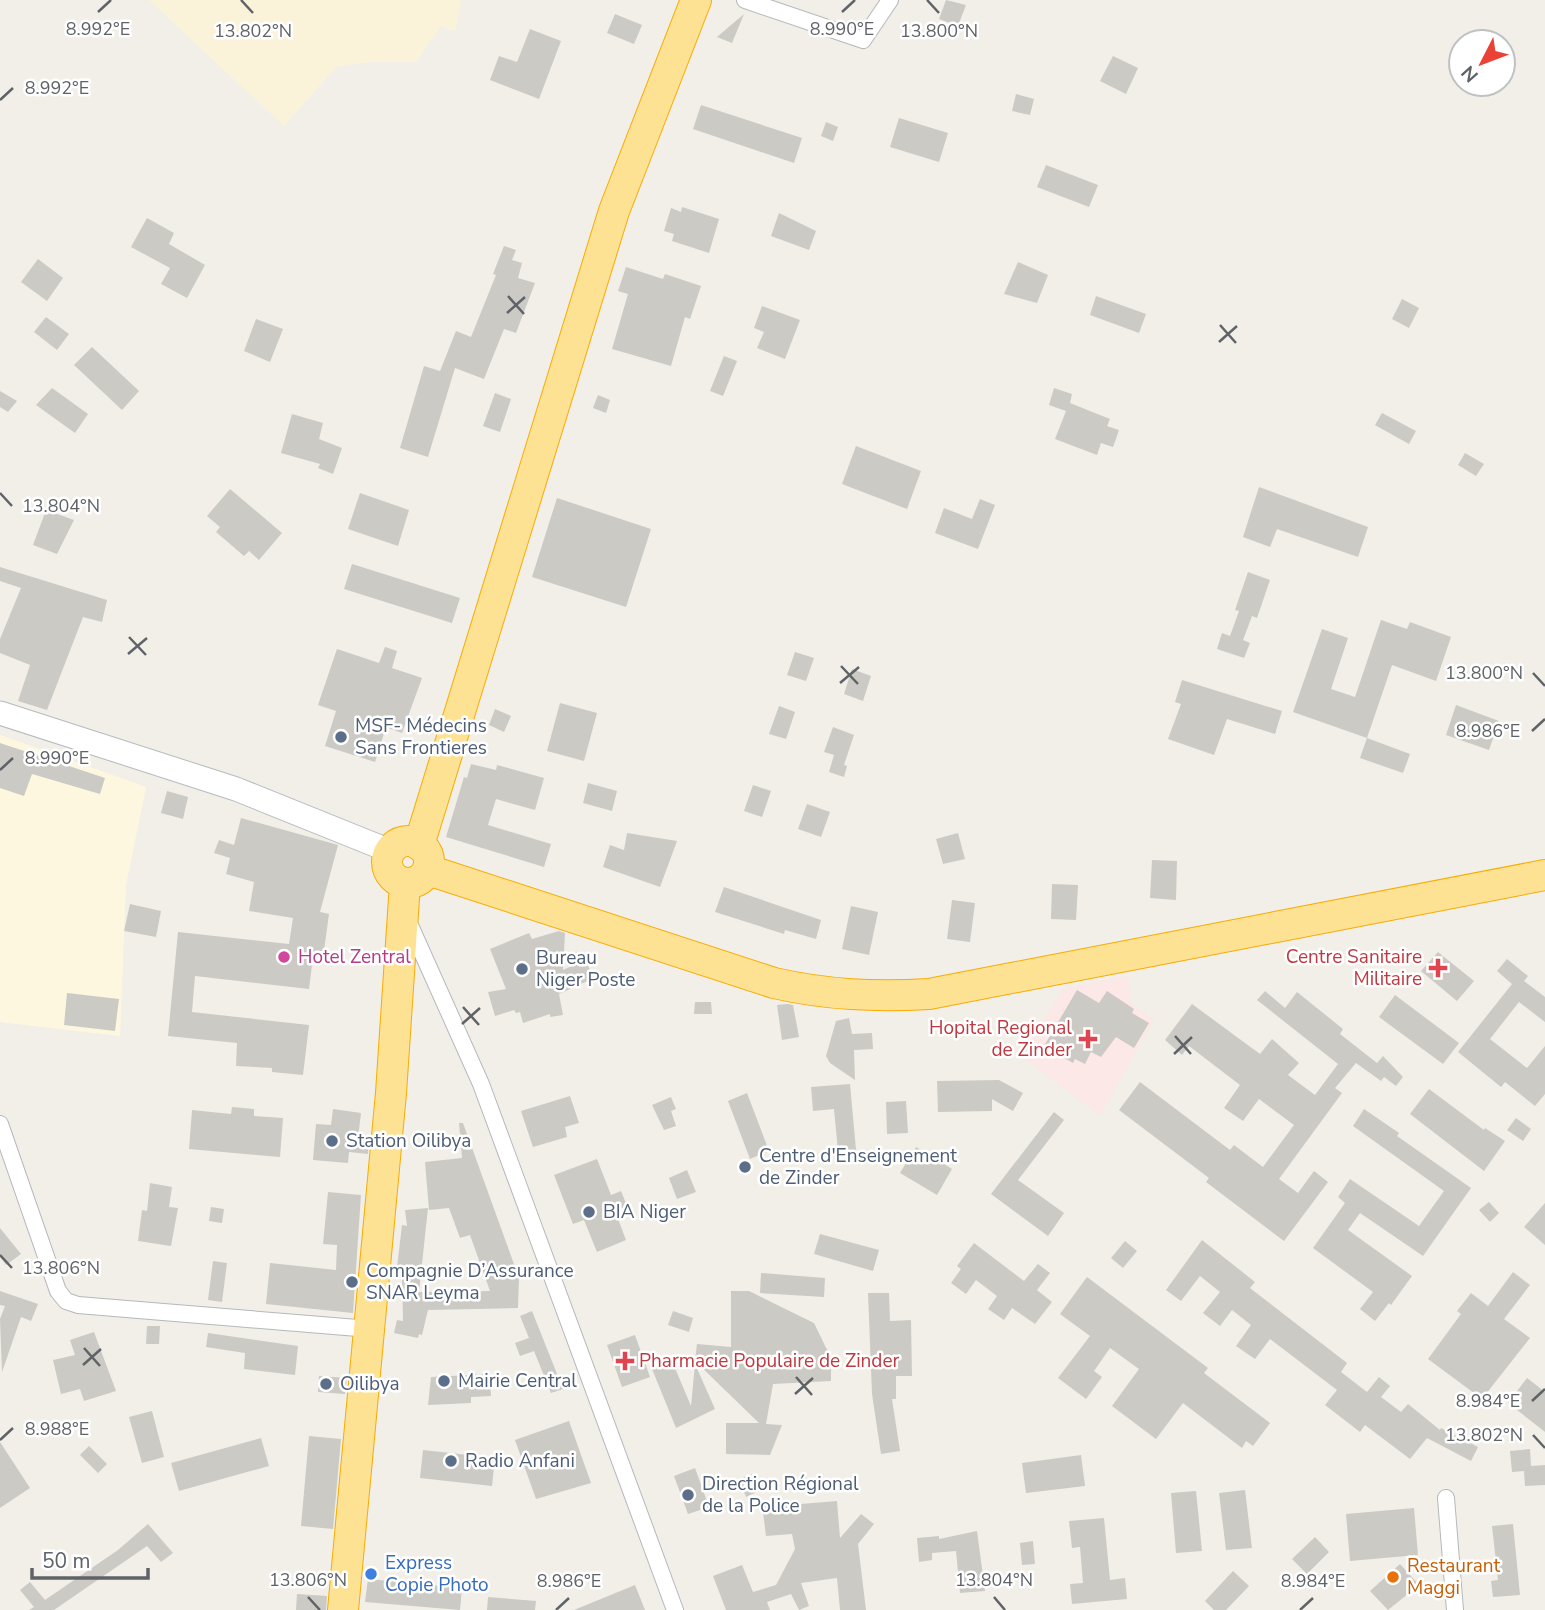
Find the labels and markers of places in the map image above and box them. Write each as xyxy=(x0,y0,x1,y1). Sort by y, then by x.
place label: MSF- Médecins Sans Frontieres xyxy=(355,713,487,761)
marker: MSF- Médecins Sans Frontieres xyxy=(333,729,349,745)
place label: Hotel Zentral xyxy=(298,944,411,970)
place label: Centre Sanitaire Militaire xyxy=(1286,944,1422,992)
place label: Bureau Niger Poste xyxy=(536,945,635,993)
marker: Hotel Zentral xyxy=(276,949,292,965)
marker: Centre Sanitaire Militaire xyxy=(1428,958,1448,978)
marker: Bureau Niger Poste xyxy=(514,961,530,977)
place label: Hopital Regional de Zinder xyxy=(929,1015,1072,1063)
marker: Hopital Regional de Zinder xyxy=(1078,1029,1098,1049)
place label: Station Oilibya xyxy=(346,1128,471,1154)
marker: Station Oilibya xyxy=(324,1133,340,1149)
place label: Centre d'Enseignement de Zinder xyxy=(759,1143,957,1191)
marker: Centre d'Enseignement de Zinder xyxy=(737,1159,753,1175)
place label: BIA Niger xyxy=(603,1199,686,1225)
marker: BIA Niger xyxy=(581,1204,597,1220)
place label: Compagnie D’Assurance SNAR Leyma xyxy=(366,1258,574,1306)
marker: Compagnie D’Assurance SNAR Leyma xyxy=(344,1274,360,1290)
place label: Pharmacie Populaire de Zinder xyxy=(639,1348,900,1374)
marker: Pharmacie Populaire de Zinder xyxy=(617,1353,633,1369)
place label: Mairie Central xyxy=(458,1368,577,1394)
place label: Oilibya xyxy=(340,1371,400,1397)
marker: Mairie Central xyxy=(436,1373,452,1389)
marker: Oilibya xyxy=(318,1376,334,1392)
place label: Radio Anfani xyxy=(465,1448,575,1474)
marker: Radio Anfani xyxy=(443,1453,459,1469)
place label: Direction Régional de la Police xyxy=(702,1471,859,1519)
marker: Direction Régional de la Police xyxy=(680,1487,696,1503)
place label: Express Copie Photo xyxy=(385,1550,489,1598)
place label: Restaurant Maggi xyxy=(1407,1553,1501,1601)
marker: Express Copie Photo xyxy=(363,1566,379,1582)
marker: Restaurant Maggi xyxy=(1385,1569,1401,1585)

